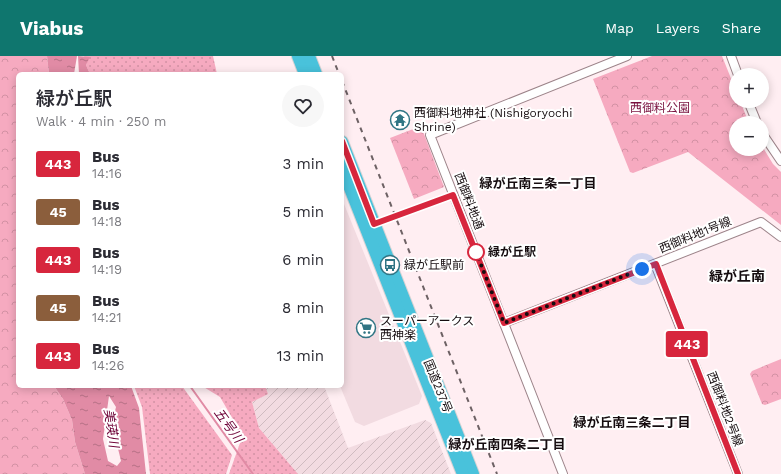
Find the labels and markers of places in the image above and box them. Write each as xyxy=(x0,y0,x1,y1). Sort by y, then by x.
place label: 西御料地神社 (Nishigoryochi Shrine) xyxy=(414,106,572,134)
temple icon: 西御料地神社 (Nishigoryochi Shrine) xyxy=(389,109,411,131)
marker: 緑が丘駅 xyxy=(467,243,485,261)
place label: 緑が丘駅 xyxy=(488,245,536,259)
bus stop icon: 緑が丘駅前 xyxy=(379,254,401,276)
place label: 緑が丘駅前 xyxy=(404,258,464,272)
place label: スーパーアークス 西神楽 xyxy=(380,314,474,342)
supermarket icon: スーパーアークス 西神楽 xyxy=(355,317,377,339)

